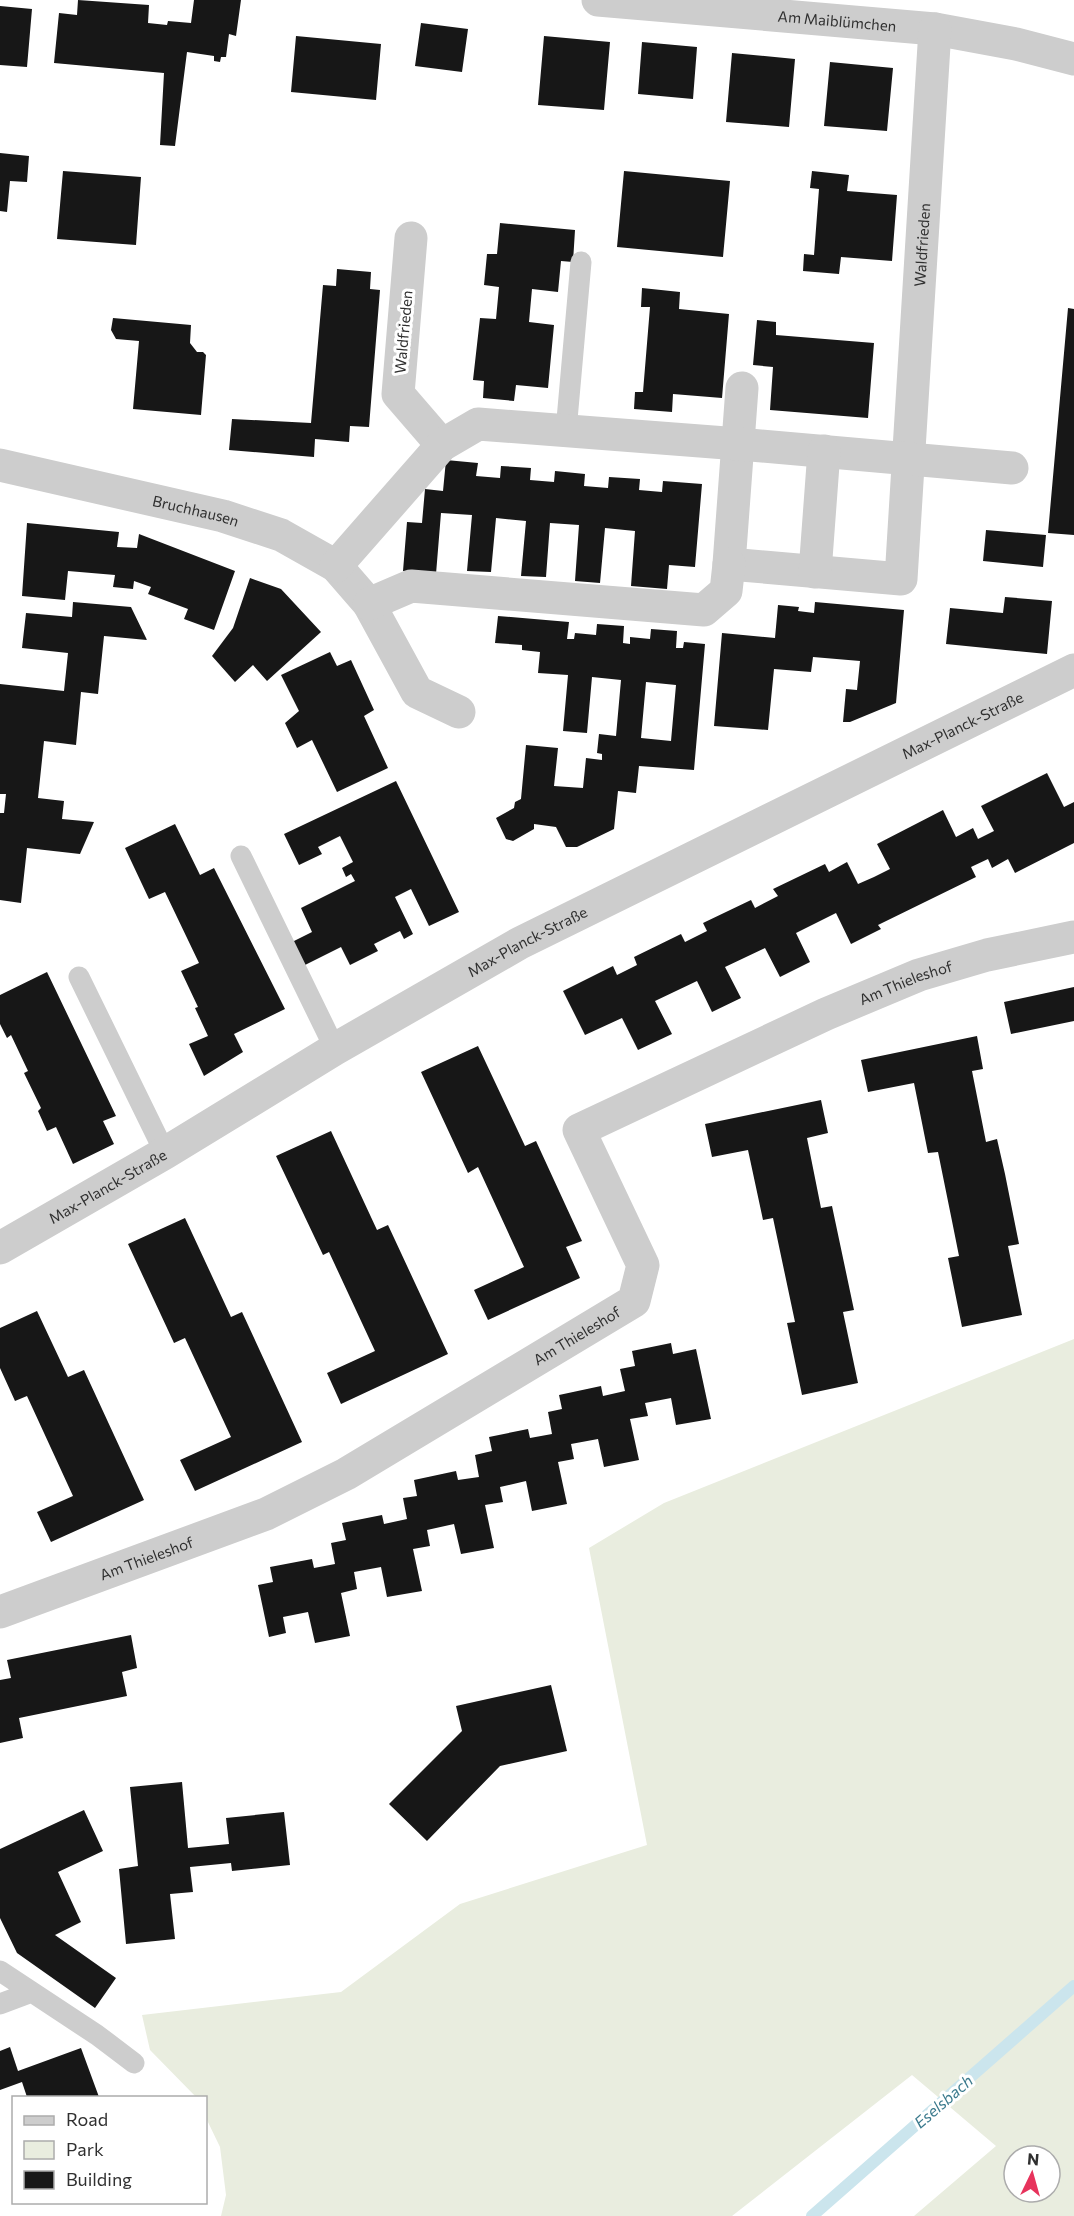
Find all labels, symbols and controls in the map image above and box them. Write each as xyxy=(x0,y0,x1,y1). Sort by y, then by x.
street label: Am Maiblümchen xyxy=(777,7,897,35)
street label: Waldfrieden xyxy=(910,202,933,287)
street label: Waldfrieden xyxy=(390,290,416,374)
street label: Bruchhausen xyxy=(151,491,241,530)
street label: Max-Planck-Straße xyxy=(899,688,1026,762)
street label: Max-Planck-Straße xyxy=(464,902,590,980)
street label: Am Thieleshof xyxy=(856,957,954,1008)
street label: Max-Planck-Straße xyxy=(45,1145,170,1227)
street label: Am Thieleshof xyxy=(530,1302,623,1368)
street label: Am Thieleshof xyxy=(97,1533,196,1584)
water label: Eselsbach xyxy=(910,2070,976,2132)
legend xyxy=(12,2096,207,2204)
text: Road xyxy=(66,2108,108,2130)
text: Park xyxy=(66,2138,104,2160)
north arrow xyxy=(1002,2144,1062,2204)
text: N xyxy=(1027,2149,1040,2169)
text: Building xyxy=(66,2168,132,2190)

